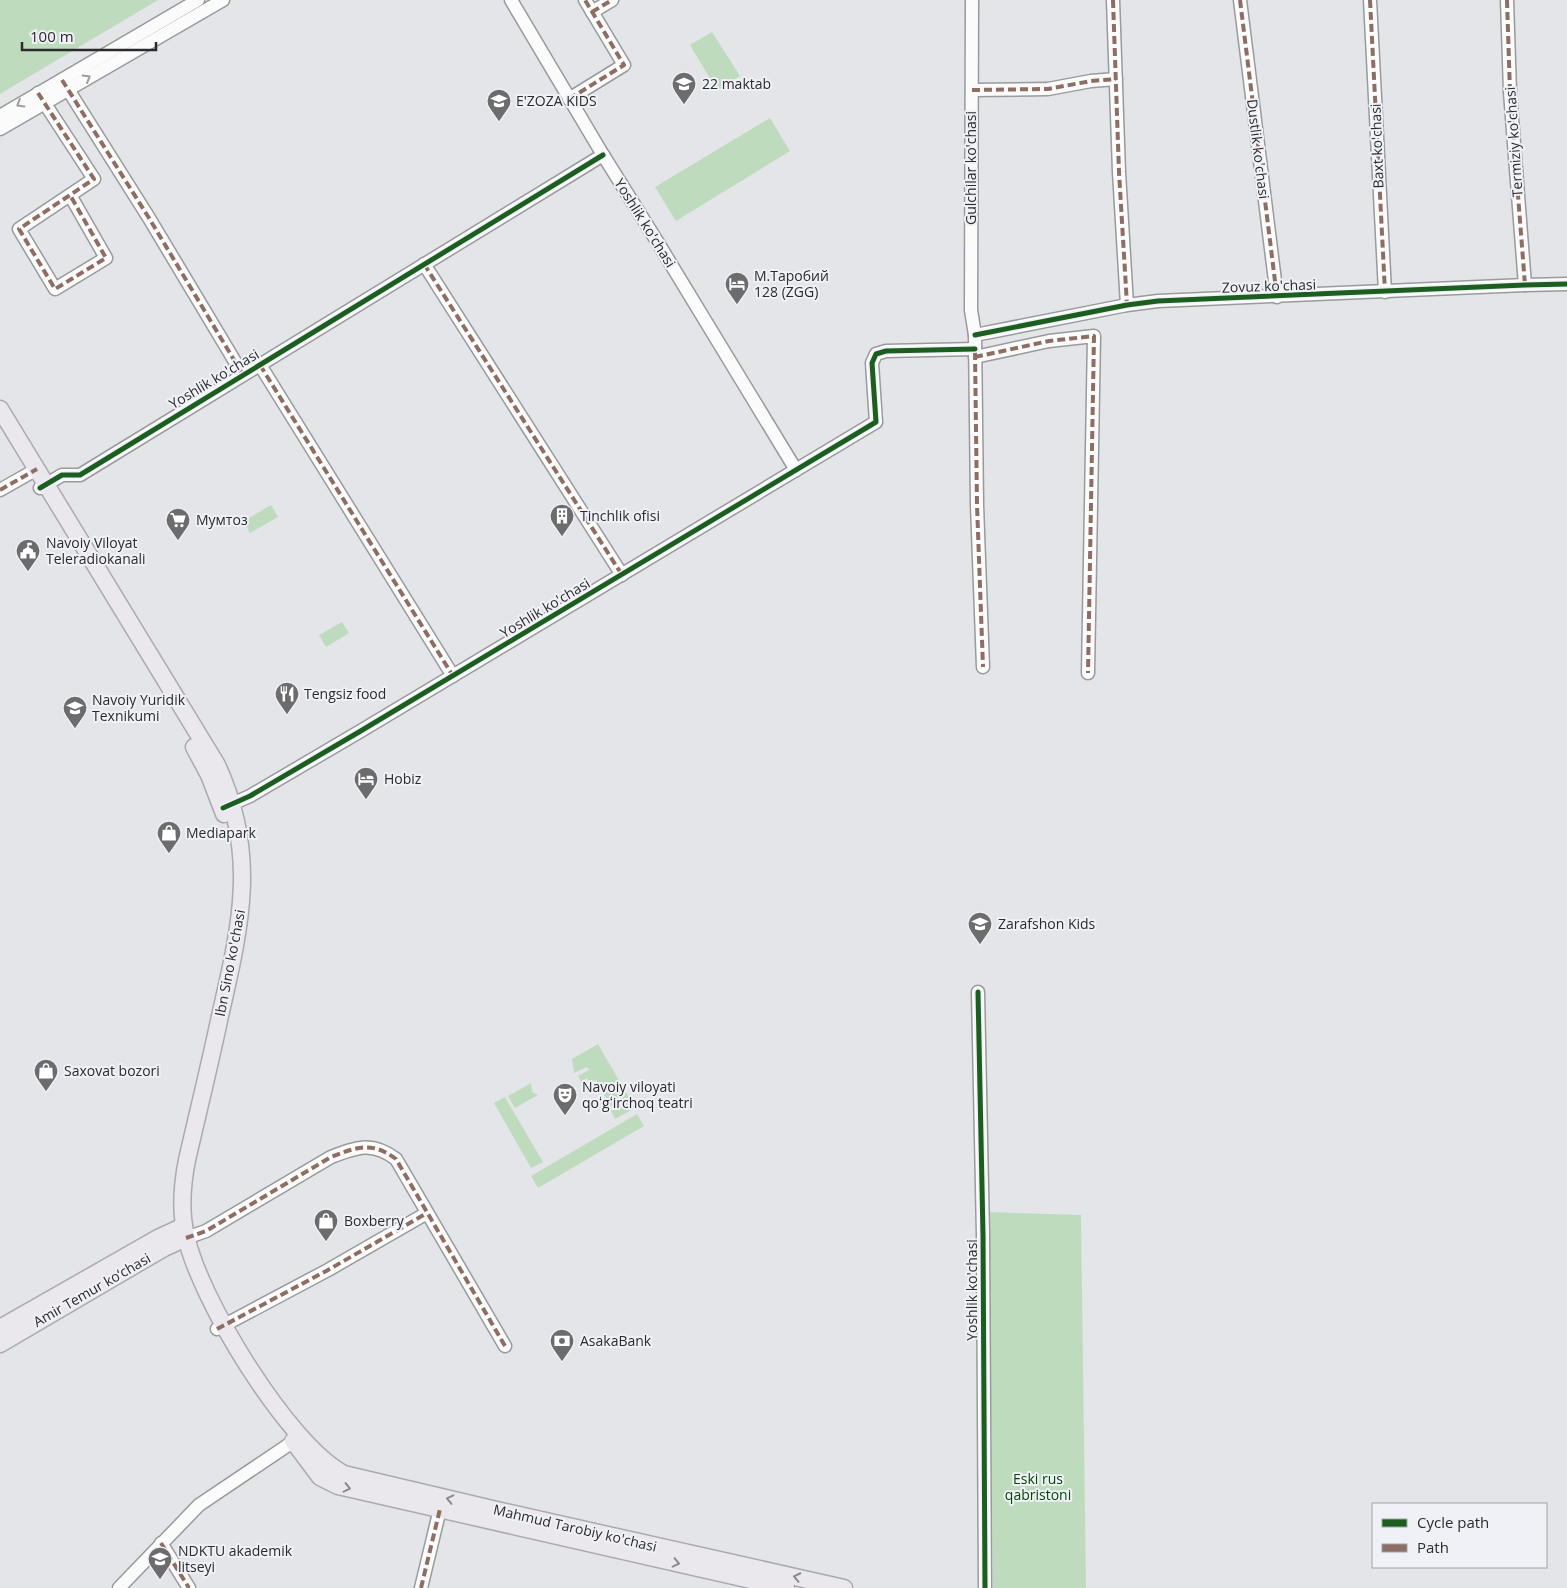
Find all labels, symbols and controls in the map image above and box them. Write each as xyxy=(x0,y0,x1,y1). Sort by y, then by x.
scale bar xyxy=(22,20,156,52)
text: 100 m xyxy=(30,26,74,46)
school or university icon: 22 maktab xyxy=(671,71,697,105)
one-way arrow xyxy=(82,74,91,84)
place label: 22 maktab xyxy=(702,74,771,93)
street label: Termiziy ko'chasi xyxy=(1500,86,1527,198)
school or university icon: E'ZOZA KIDS xyxy=(486,88,512,122)
place label: E'ZOZA KIDS xyxy=(516,91,597,110)
one-way arrow xyxy=(16,98,25,108)
street label: Dustlik ko'chasi xyxy=(1243,98,1274,200)
street label: Baxt ko'chasi xyxy=(1366,103,1387,189)
street label: Gulchilar ko'chasi xyxy=(961,111,980,225)
street label: Yoshlik ko'chasi xyxy=(610,175,680,271)
place label: М.Таробий 128 (ZGG) xyxy=(754,266,829,301)
hotel icon: М.Таробий 128 (ZGG) xyxy=(724,271,750,305)
street label: Zovuz ko'chasi xyxy=(1222,274,1316,297)
street label: Yoshlik ko'chasi xyxy=(165,344,262,413)
building icon: Tinchlik ofisi xyxy=(549,503,575,537)
place label: Tinchlik ofisi xyxy=(580,506,660,525)
supermarket icon: Мумтоз xyxy=(165,507,191,541)
place label: Мумтоз xyxy=(196,510,248,529)
place label: Navoiy Viloyat Teleradiokanali xyxy=(46,533,146,568)
public building icon: Navoiy Viloyat Teleradiokanali xyxy=(15,538,41,572)
street label: Yoshlik ko'chasi xyxy=(496,573,593,642)
restaurant icon: Tengsiz food xyxy=(274,681,300,715)
place label: Tengsiz food xyxy=(304,684,386,703)
place label: Navoiy Yuridik Texnikumi xyxy=(92,690,186,725)
school or university icon: Navoiy Yuridik Texnikumi xyxy=(62,695,88,729)
hotel icon: Hobiz xyxy=(353,766,379,800)
place label: Hobiz xyxy=(384,769,422,788)
shop icon: Mediapark xyxy=(156,820,182,854)
place label: Mediapark xyxy=(186,823,256,842)
street label: Ibn Sino ko'chasi xyxy=(210,908,249,1018)
school or university icon: Zarafshon Kids xyxy=(967,911,993,945)
place label: Zarafshon Kids xyxy=(998,914,1096,933)
shop icon: Saxovat bozori xyxy=(33,1058,59,1092)
place label: Saxovat bozori xyxy=(64,1061,160,1080)
place label: Navoiy viloyati qoʻgʻirchoq teatri xyxy=(582,1077,693,1112)
theatre icon: Navoiy viloyati qoʻgʻirchoq teatri xyxy=(552,1082,578,1116)
shop icon: Boxberry xyxy=(313,1208,339,1242)
place label: Boxberry xyxy=(344,1211,405,1230)
street label: Yoshlik ko'chasi xyxy=(962,1239,981,1341)
street label: Amir Temur ko‘chasi xyxy=(30,1248,154,1331)
bank icon: AsakaBank xyxy=(549,1328,575,1362)
place label: AsakaBank xyxy=(580,1331,652,1350)
park label: Eski rus qabristoni xyxy=(1005,1469,1071,1504)
one-way arrow xyxy=(343,1482,352,1493)
one-way arrow xyxy=(446,1494,455,1505)
street label: Mahmud Tarobiy ko'chasi xyxy=(492,1499,659,1556)
legend xyxy=(1372,1503,1547,1568)
text: Cycle path xyxy=(1417,1512,1489,1532)
text: Path xyxy=(1417,1537,1449,1557)
place label: NDKTU akademik litseyi xyxy=(178,1541,293,1576)
school or university icon: NDKTU akademik litseyi xyxy=(147,1546,173,1580)
one-way arrow xyxy=(672,1557,681,1568)
one-way arrow xyxy=(792,1573,801,1583)

